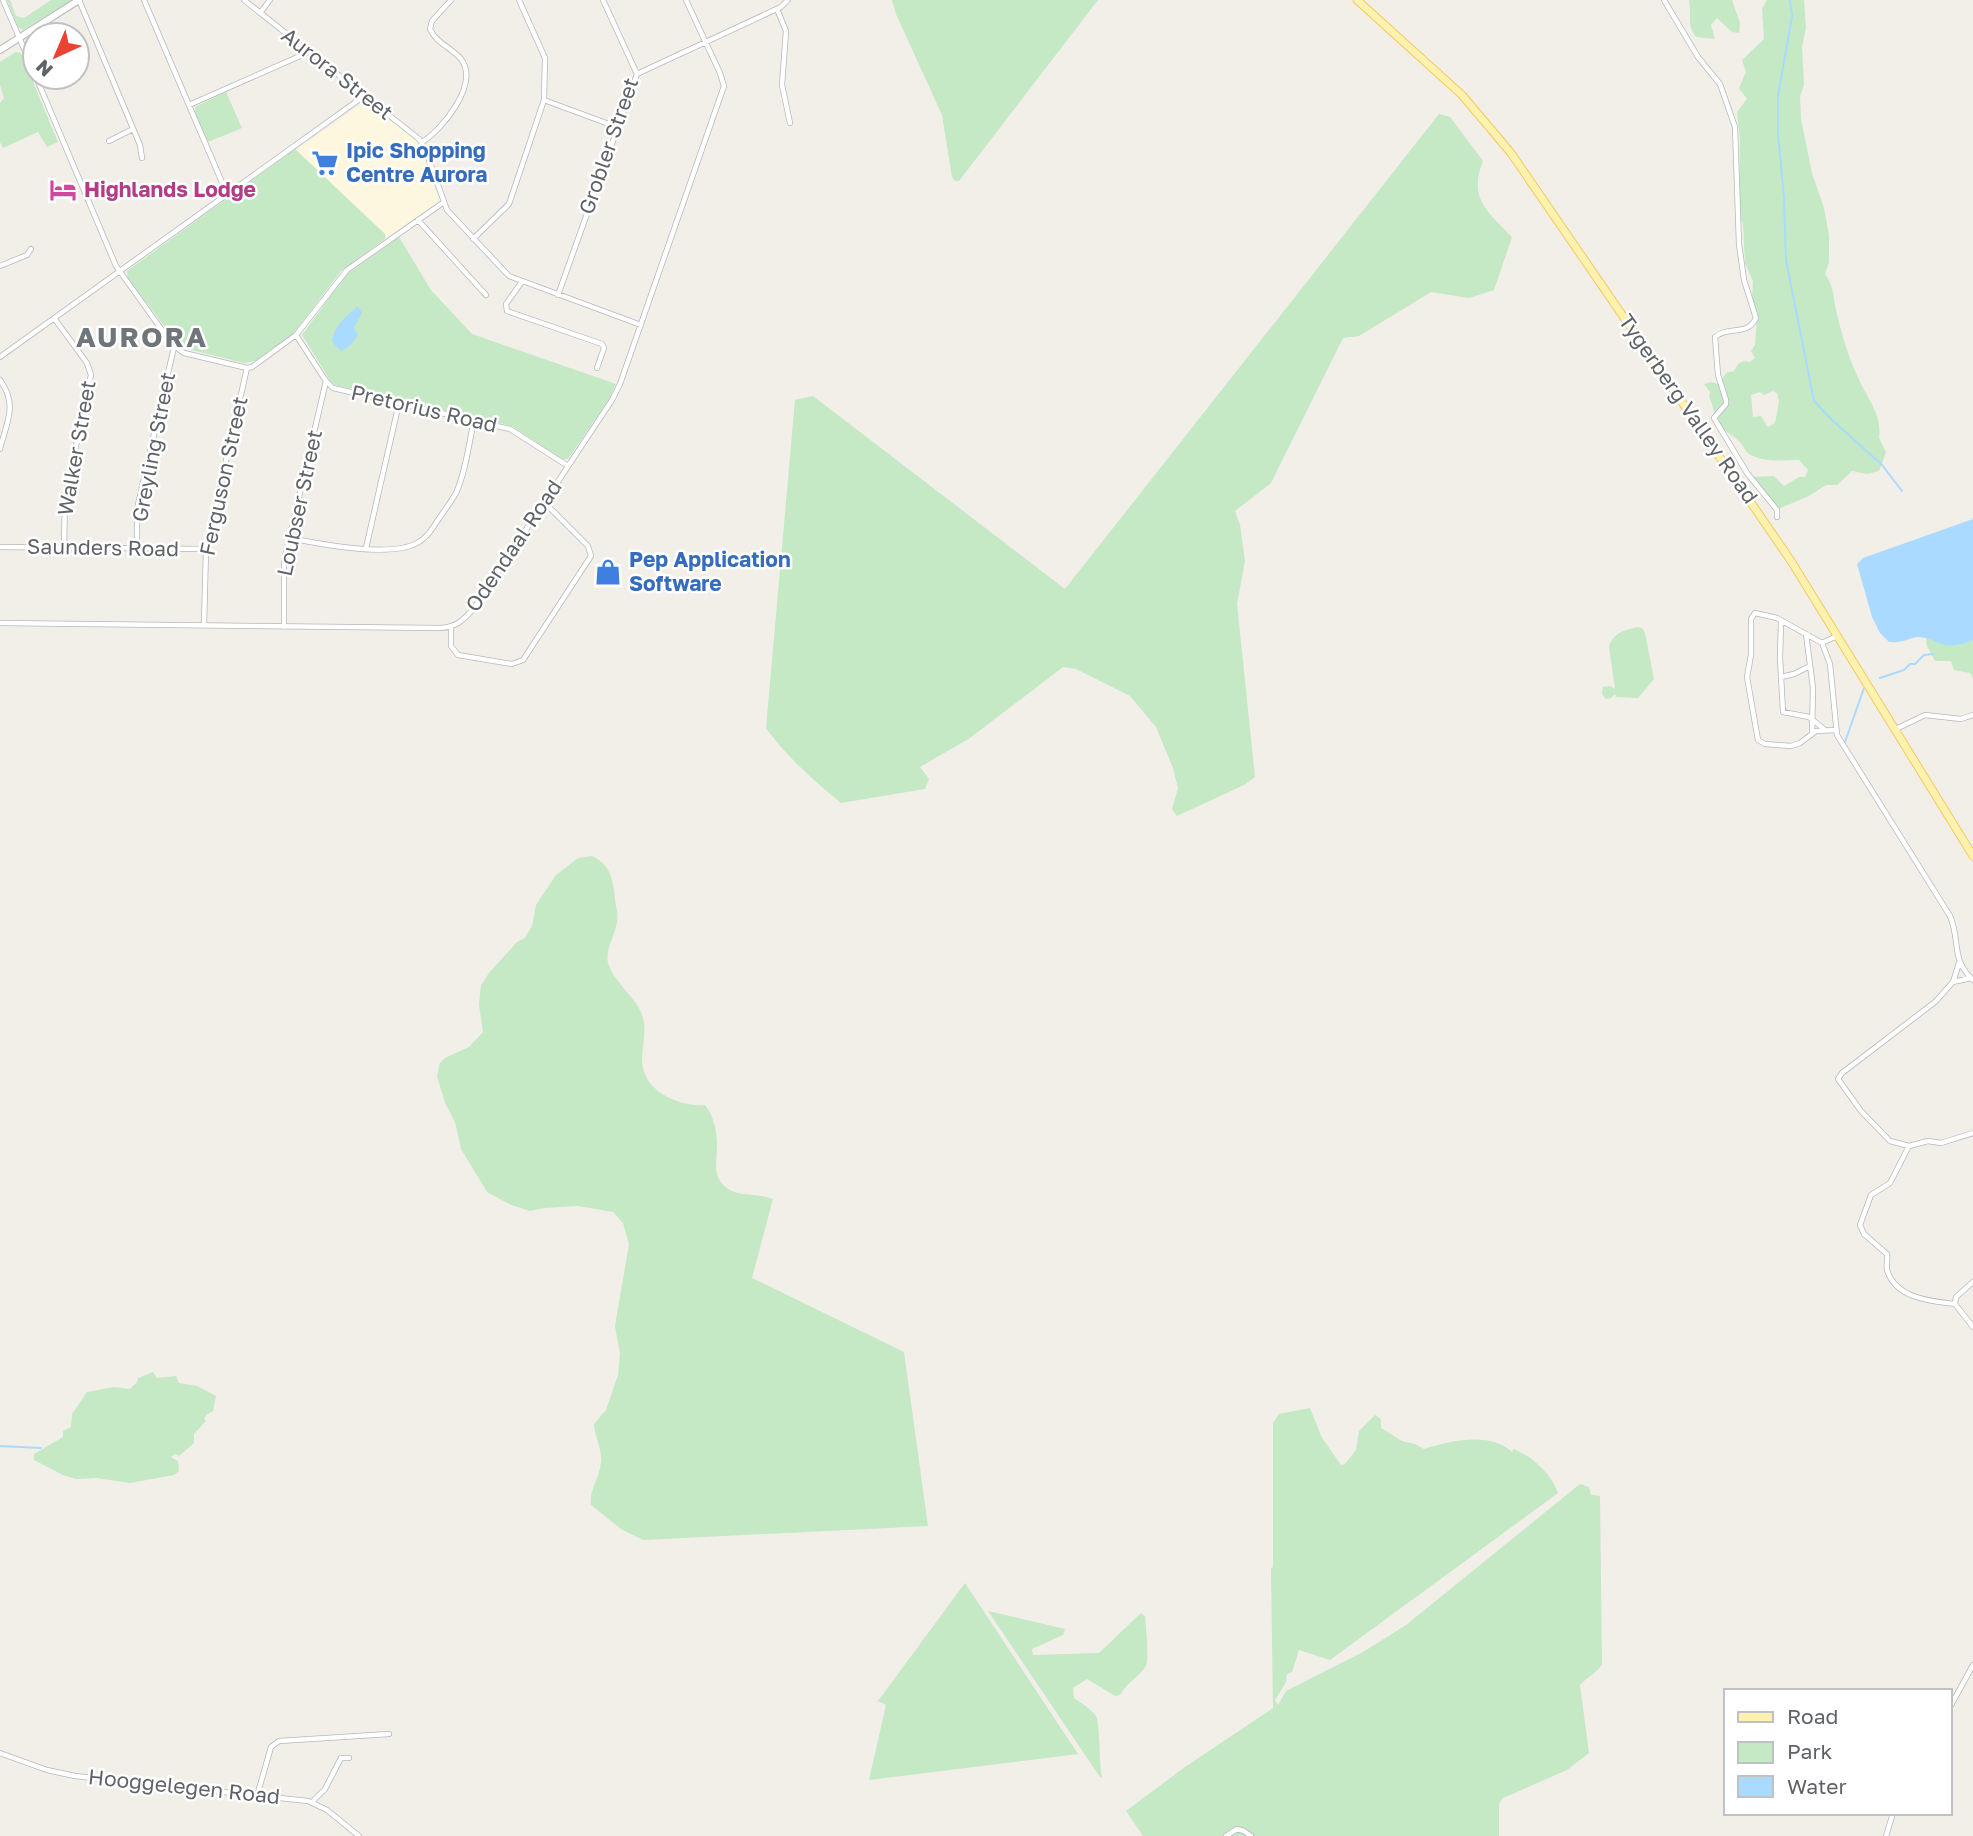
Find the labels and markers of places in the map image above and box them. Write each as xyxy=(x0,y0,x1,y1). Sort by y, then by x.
place label: Ipic Shopping Centre Aurora xyxy=(346,137,488,187)
supermarket icon: Ipic Shopping Centre Aurora xyxy=(310,148,340,178)
hotel icon: Highlands Lodge xyxy=(48,175,78,205)
place label: Highlands Lodge xyxy=(84,176,256,202)
place label: Pep Application Software xyxy=(629,546,791,596)
shop icon: Pep Application Software xyxy=(593,557,623,587)

